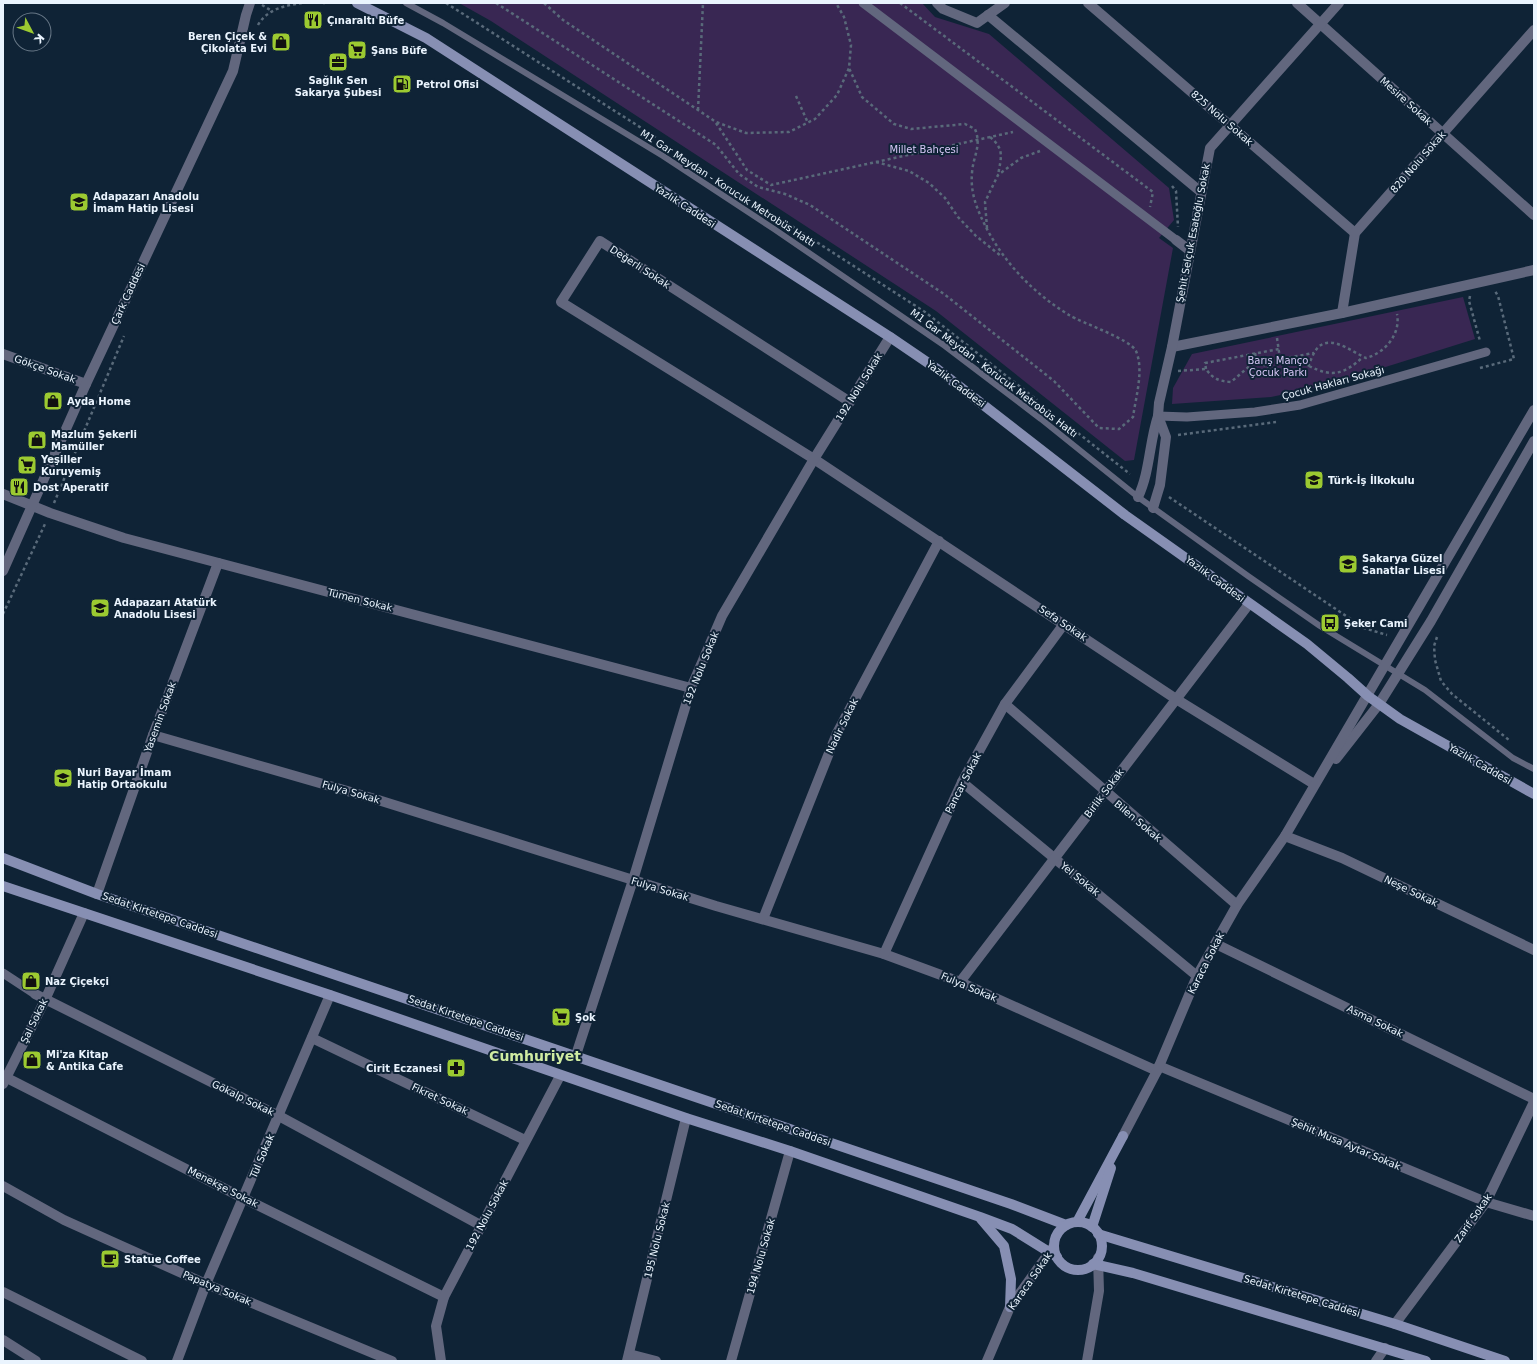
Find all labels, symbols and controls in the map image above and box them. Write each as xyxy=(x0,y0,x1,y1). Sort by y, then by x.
restaurant icon: Çınaraltı Büfe xyxy=(302,9,324,31)
north arrow xyxy=(12,12,52,52)
place label: Çınaraltı Büfe xyxy=(327,15,405,26)
text: K xyxy=(31,31,47,46)
place label: Beren Çiçek & Çikolata Evi xyxy=(188,31,267,54)
shop icon: Beren Çiçek & Çikolata Evi xyxy=(270,31,292,53)
supermarket icon: Şans Büfe xyxy=(346,39,368,61)
place label: Şans Büfe xyxy=(371,45,428,56)
office icon: Sağlık Sen Sakarya Şubesi xyxy=(327,51,349,73)
fuel station icon: Petrol Ofisi xyxy=(391,73,413,95)
place label: Sağlık Sen Sakarya Şubesi xyxy=(295,75,381,98)
street label: Mesire Sokak xyxy=(1378,75,1434,127)
place label: Petrol Ofisi xyxy=(416,79,479,90)
street label: 825 Nolu Sokak xyxy=(1189,88,1255,148)
street label: M1 Gar Meydan - Korucuk Metrobüs Hattı xyxy=(638,127,818,249)
street label: 820 Nolu Sokak xyxy=(1388,129,1448,195)
park label: Millet Bahçesi xyxy=(889,144,959,155)
street label: Şehit Selçuk Esatoğlu Sokak xyxy=(1174,162,1212,303)
street label: Yazlık Caddesi xyxy=(652,182,718,230)
school or university icon: Adapazarı Anadolu İmam Hatip Lisesi xyxy=(68,191,90,213)
place label: Adapazarı Anadolu İmam Hatip Lisesi xyxy=(93,191,199,214)
street label: Değerli Sokak xyxy=(608,244,672,291)
street label: Çark Caddesi xyxy=(109,262,147,326)
street label: M1 Gar Meydan - Korucuk Metrobüs Hattı xyxy=(908,307,1080,439)
street label: 192 Nolu Sokak xyxy=(834,351,884,423)
street label: Gökçe Sokak xyxy=(13,353,77,385)
park label: Barış Manço Çocuk Parkı xyxy=(1248,355,1308,378)
street label: Yazlık Caddesi xyxy=(924,358,987,410)
street label: Çocuk Hakları Sokağı xyxy=(1281,364,1385,402)
shop icon: Ayda Home xyxy=(42,390,64,412)
place label: Ayda Home xyxy=(67,396,131,407)
shop icon: Mazlum Şekerli Mamüller xyxy=(26,429,48,451)
place label: Mazlum Şekerli Mamüller xyxy=(51,429,137,452)
supermarket icon: Yeşiller Kuruyemiş xyxy=(16,454,38,476)
place label: Yeşiller Kuruyemiş xyxy=(40,454,101,477)
school or university icon: Türk-İş İlkokulu xyxy=(1303,469,1325,491)
place label: Türk-İş İlkokulu xyxy=(1328,473,1415,486)
restaurant icon: Dost Aperatif xyxy=(8,476,30,498)
place label: Dost Aperatif xyxy=(33,482,109,493)
street label: Yazlık Caddesi xyxy=(1182,553,1247,604)
school or university icon: Sakarya Güzel Sanatlar Lisesi xyxy=(1337,553,1359,575)
place label: Sakarya Güzel Sanatlar Lisesi xyxy=(1362,553,1445,576)
street label: Tümen Sokak xyxy=(325,586,394,613)
school or university icon: Adapazarı Atatürk Anadolu Lisesi xyxy=(89,597,111,619)
place label: Adapazarı Atatürk Anadolu Lisesi xyxy=(114,597,217,620)
street label: Sefa Sokak xyxy=(1037,603,1089,643)
bus stop icon: Şeker Cami xyxy=(1319,612,1341,634)
place label: Şeker Cami xyxy=(1344,618,1408,629)
street label: 192 Nolu Sokak xyxy=(681,630,721,706)
street label: Yasemin Sokak xyxy=(142,680,178,755)
street label: Nadir Sokak xyxy=(824,696,860,755)
street label: Yazlık Caddesi xyxy=(1446,741,1513,786)
street label: Pancar Sokak xyxy=(943,750,983,815)
place label: Nuri Bayar İmam Hatip Ortaokulu xyxy=(77,765,171,790)
street label: Birlik Sokak xyxy=(1082,766,1126,820)
school or university icon: Nuri Bayar İmam Hatip Ortaokulu xyxy=(52,767,74,789)
street label: Fulya Sokak xyxy=(321,779,381,806)
street label: Bilen Sokak xyxy=(1112,798,1164,844)
street label: Yel Sokak xyxy=(1058,859,1102,898)
street label: Neşe Sokak xyxy=(1382,873,1440,909)
street label: Fulya Sokak xyxy=(630,875,690,903)
street label: Sedat Kirtetepe Caddesi xyxy=(101,890,219,940)
street label: Karaca Sokak xyxy=(1186,930,1226,996)
shop icon: Naz Çiçekçi xyxy=(20,970,42,992)
street label: Fulya Sokak xyxy=(939,970,999,1004)
place label: Naz Çiçekçi xyxy=(45,976,109,987)
street label: Sedat Kirtetepe Caddesi xyxy=(407,993,525,1043)
street label: Şal Sokak xyxy=(18,997,50,1045)
street label: Asma Sokak xyxy=(1345,1003,1405,1039)
supermarket icon: Şok xyxy=(550,1006,572,1028)
place label: Şok xyxy=(575,1012,596,1023)
district label: Cumhuriyet xyxy=(489,1048,581,1064)
shop icon: Mi'za Kitap & Antika Cafe xyxy=(21,1049,43,1071)
place label: Mi'za Kitap & Antika Cafe xyxy=(46,1049,124,1072)
pharmacy icon: Cirit Eczanesi xyxy=(445,1057,467,1079)
place label: Cirit Eczanesi xyxy=(366,1063,442,1074)
street label: Gökalp Sokak xyxy=(210,1078,276,1118)
street label: Fikret Sokak xyxy=(410,1081,470,1117)
street label: Sedat Kirtetepe Caddesi xyxy=(714,1098,832,1148)
street label: Şehit Musa Aytar Sokak xyxy=(1290,1116,1402,1172)
street label: Tül Sokak xyxy=(247,1132,276,1181)
street label: Menekşe Sokak xyxy=(186,1164,260,1210)
street label: 192 Nolu Sokak xyxy=(464,1178,510,1252)
street label: Zarif Sokak xyxy=(1452,1192,1494,1244)
street label: 195 Nolu Sokak xyxy=(642,1201,672,1279)
street label: 194 Nolu Sokak xyxy=(745,1217,777,1295)
cafe icon: Statue Coffee xyxy=(99,1248,121,1270)
street label: Karaca Sokak xyxy=(1006,1250,1054,1312)
place label: Statue Coffee xyxy=(124,1254,201,1265)
street label: Papatya Sokak xyxy=(181,1269,253,1307)
street label: Sedat Kirtetepe Caddesi xyxy=(1242,1273,1362,1319)

